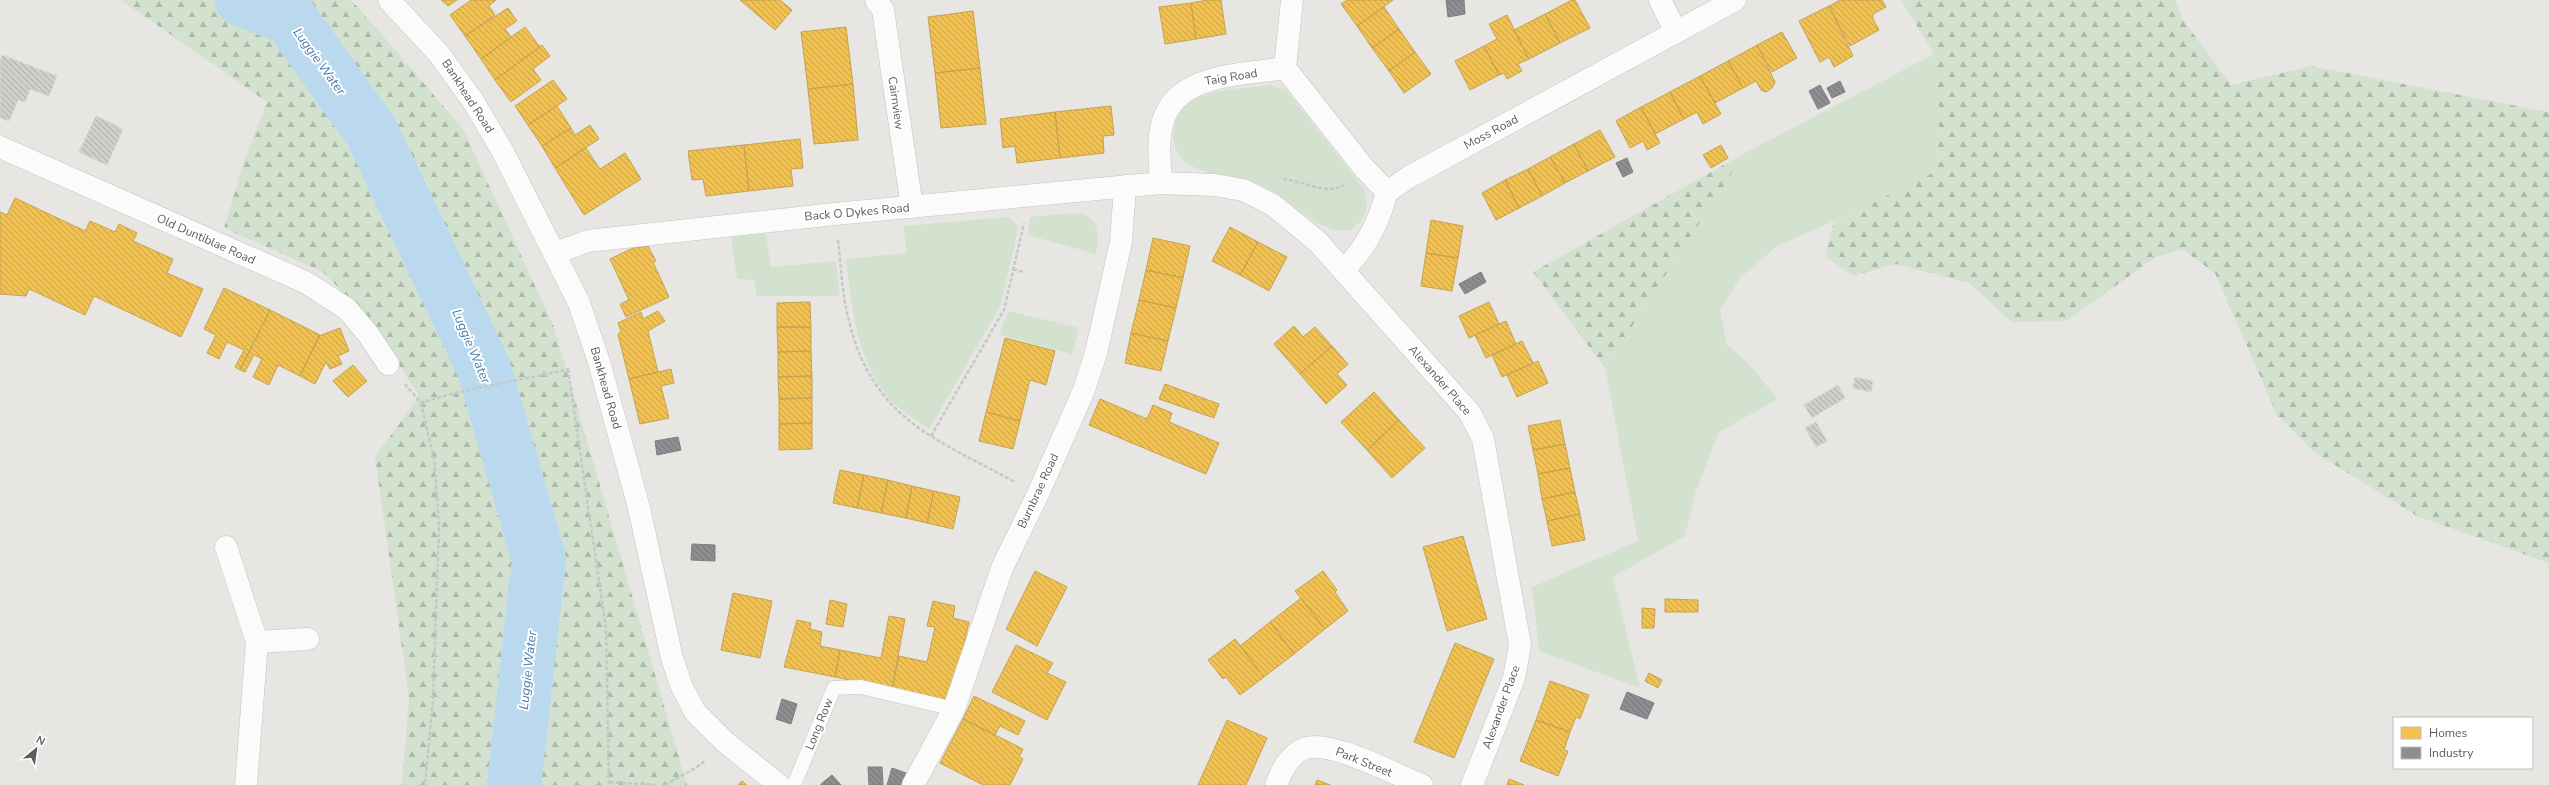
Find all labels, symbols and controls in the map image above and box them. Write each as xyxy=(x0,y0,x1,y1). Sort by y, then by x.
water label: Luggie Water xyxy=(289,24,350,99)
street label: Bankhead Road xyxy=(438,56,498,136)
street label: Taig Road xyxy=(1203,65,1259,89)
street label: Cairnview xyxy=(884,75,908,131)
street label: Moss Road xyxy=(1461,111,1521,153)
street label: Back O Dykes Road xyxy=(804,199,910,225)
street label: Old Duntiblae Road xyxy=(154,210,258,268)
water label: Luggie Water xyxy=(447,306,495,387)
street label: Alexander Place xyxy=(1405,342,1475,418)
street label: Bankhead Road xyxy=(587,345,625,431)
street label: Burnbrae Road xyxy=(1014,451,1062,531)
water label: Luggie Water xyxy=(515,629,541,710)
street label: Alexander Place xyxy=(1478,663,1524,751)
street label: Long Row xyxy=(801,696,837,752)
legend xyxy=(2393,717,2533,769)
text: Homes xyxy=(2429,725,2467,741)
north arrow xyxy=(16,729,56,769)
text: N xyxy=(33,732,48,749)
street label: Park Street xyxy=(1333,743,1395,781)
text: Industry xyxy=(2429,745,2474,761)

